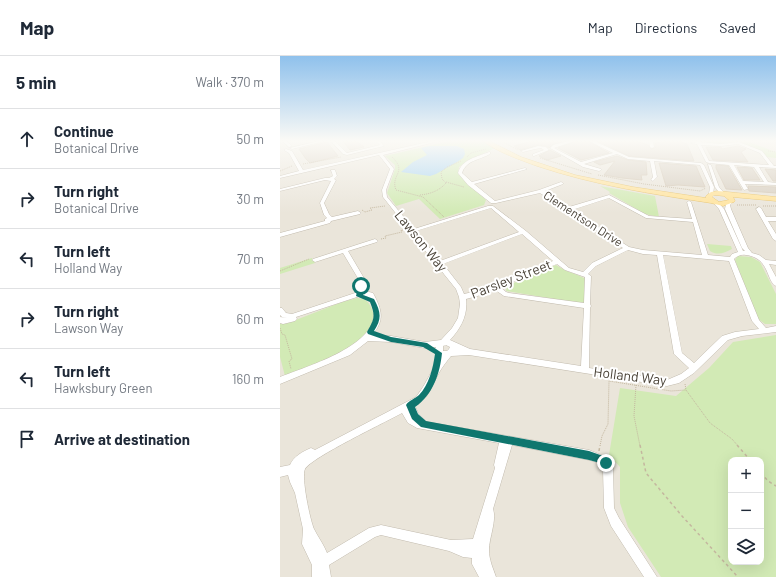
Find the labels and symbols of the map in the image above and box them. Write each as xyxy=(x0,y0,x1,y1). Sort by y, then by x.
street label: Clementson Drive xyxy=(541,187,626,249)
street label: Lawson Way xyxy=(391,206,452,275)
street label: Parsley Street xyxy=(468,255,554,302)
route start xyxy=(352,277,370,295)
street label: Holland Way xyxy=(593,363,668,388)
route end xyxy=(597,454,615,472)

